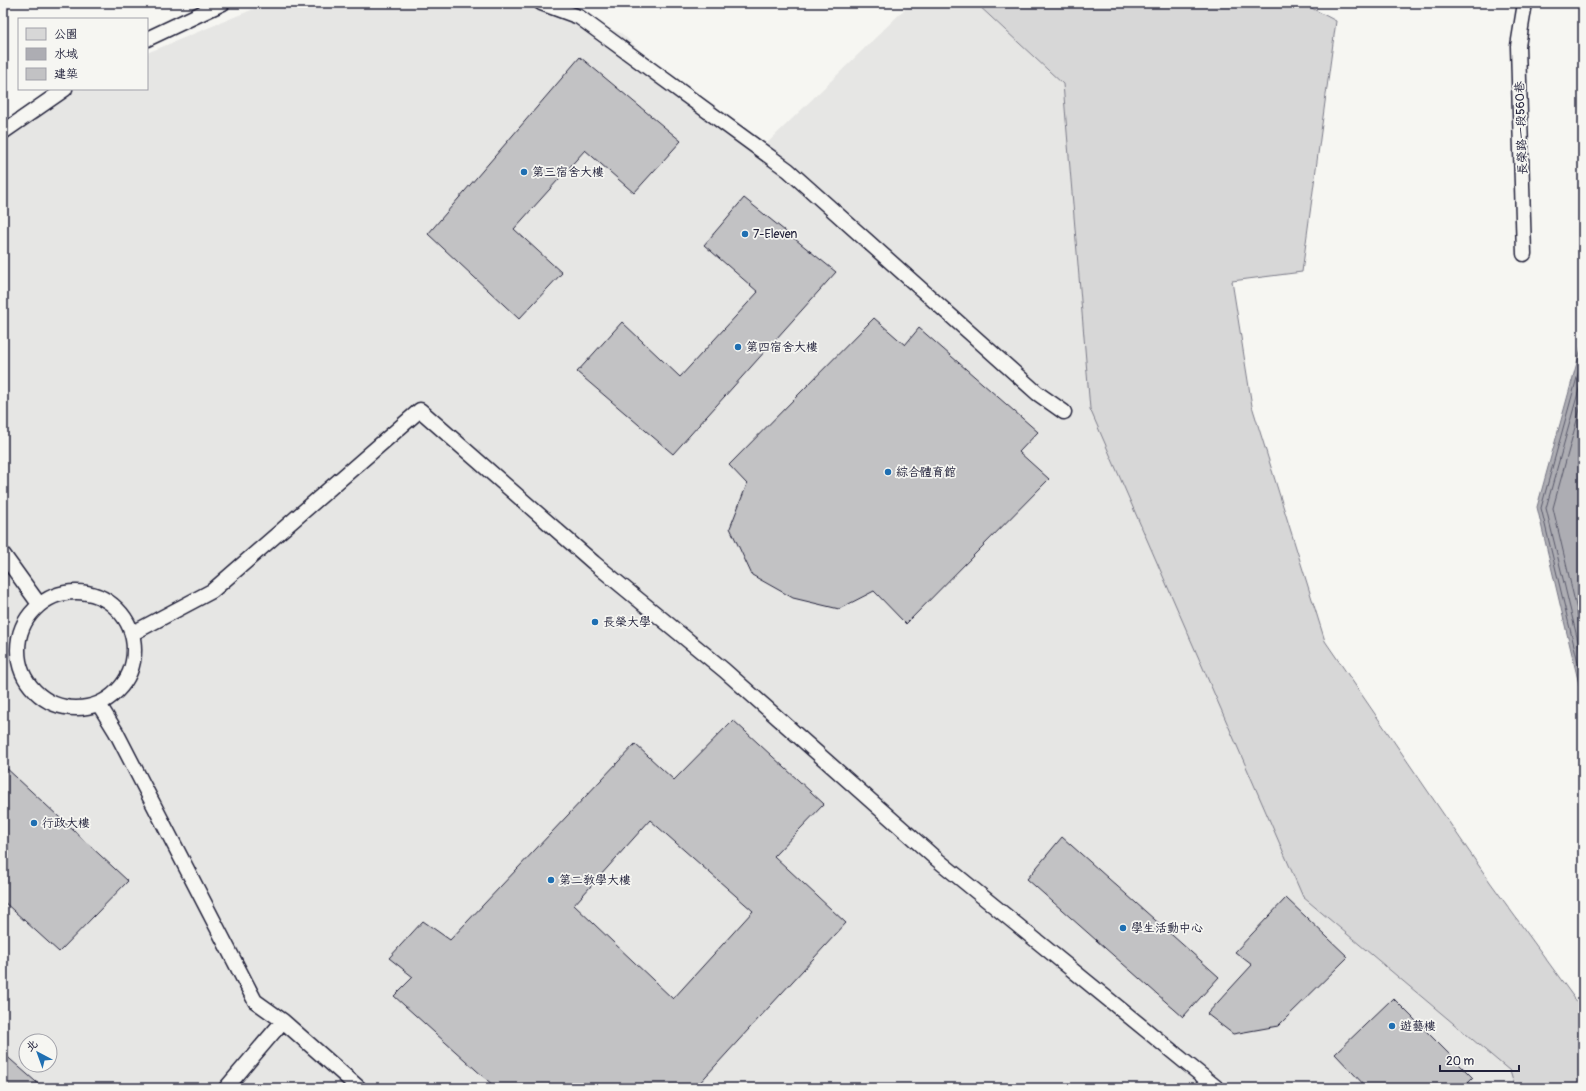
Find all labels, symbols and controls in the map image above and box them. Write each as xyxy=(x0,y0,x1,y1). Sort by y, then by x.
legend xyxy=(18,18,148,90)
text: 公園 xyxy=(54,27,78,42)
text: 水域 xyxy=(54,47,78,62)
text: 建築 xyxy=(54,67,78,82)
street label: 長榮路一段560巷 xyxy=(1512,81,1531,175)
place label: 第三宿舍大樓 xyxy=(532,165,604,180)
marker: 第三宿舍大樓 xyxy=(519,167,529,177)
place label: 7-Eleven xyxy=(753,227,798,242)
marker: 7-Eleven xyxy=(740,229,750,239)
place label: 第四宿舍大樓 xyxy=(746,340,818,355)
marker: 第四宿舍大樓 xyxy=(733,342,743,352)
place label: 綜合體育館 xyxy=(896,465,956,480)
marker: 綜合體育館 xyxy=(883,467,893,477)
place label: 長榮大學 xyxy=(603,615,651,630)
marker: 長榮大學 xyxy=(590,617,600,627)
place label: 行政大樓 xyxy=(42,816,90,831)
marker: 行政大樓 xyxy=(29,818,39,828)
place label: 第二教學大樓 xyxy=(559,873,631,888)
marker: 第二教學大樓 xyxy=(546,875,556,885)
place label: 學生活動中心 xyxy=(1131,921,1203,936)
marker: 學生活動中心 xyxy=(1118,923,1128,933)
place label: 遊藝樓 xyxy=(1400,1019,1436,1034)
marker: 遊藝樓 xyxy=(1387,1021,1397,1031)
north arrow xyxy=(18,1033,58,1073)
text: 北 xyxy=(23,1037,40,1054)
scale bar xyxy=(1440,1047,1519,1073)
text: 20 m xyxy=(1446,1054,1475,1069)

